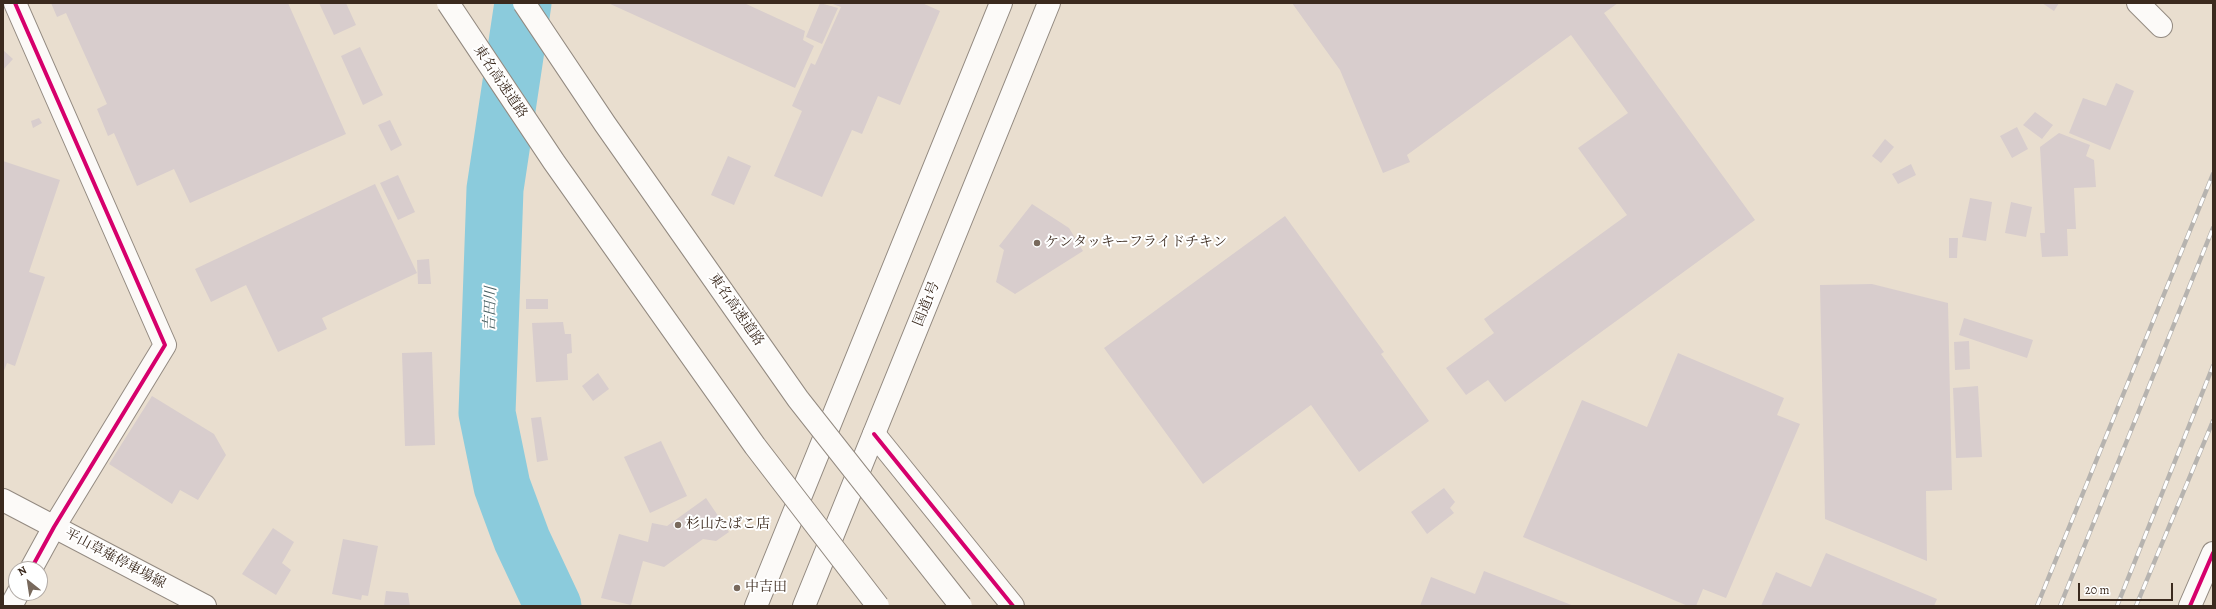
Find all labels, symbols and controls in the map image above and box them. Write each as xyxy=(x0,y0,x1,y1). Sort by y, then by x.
street label: 東名高速道路 xyxy=(470,42,530,122)
place label: ケンタッキーフライドチキン xyxy=(1045,235,1227,251)
marker: ケンタッキーフライドチキン xyxy=(1032,238,1042,248)
street label: 東名高速道路 xyxy=(705,271,767,349)
street label: 国道1号 xyxy=(910,279,944,329)
water label: 吉田川 xyxy=(481,286,501,332)
place label: 杉山たばこ店 xyxy=(686,517,770,533)
marker: 杉山たばこ店 xyxy=(673,520,683,530)
street label: 平山草薙停車場線 xyxy=(62,525,168,593)
north arrow xyxy=(8,561,48,601)
text: N xyxy=(15,563,29,580)
scale bar xyxy=(2080,575,2175,601)
place label: 中吉田 xyxy=(745,580,787,596)
text: 20 m xyxy=(2085,582,2109,598)
marker: 中吉田 xyxy=(732,583,742,593)

